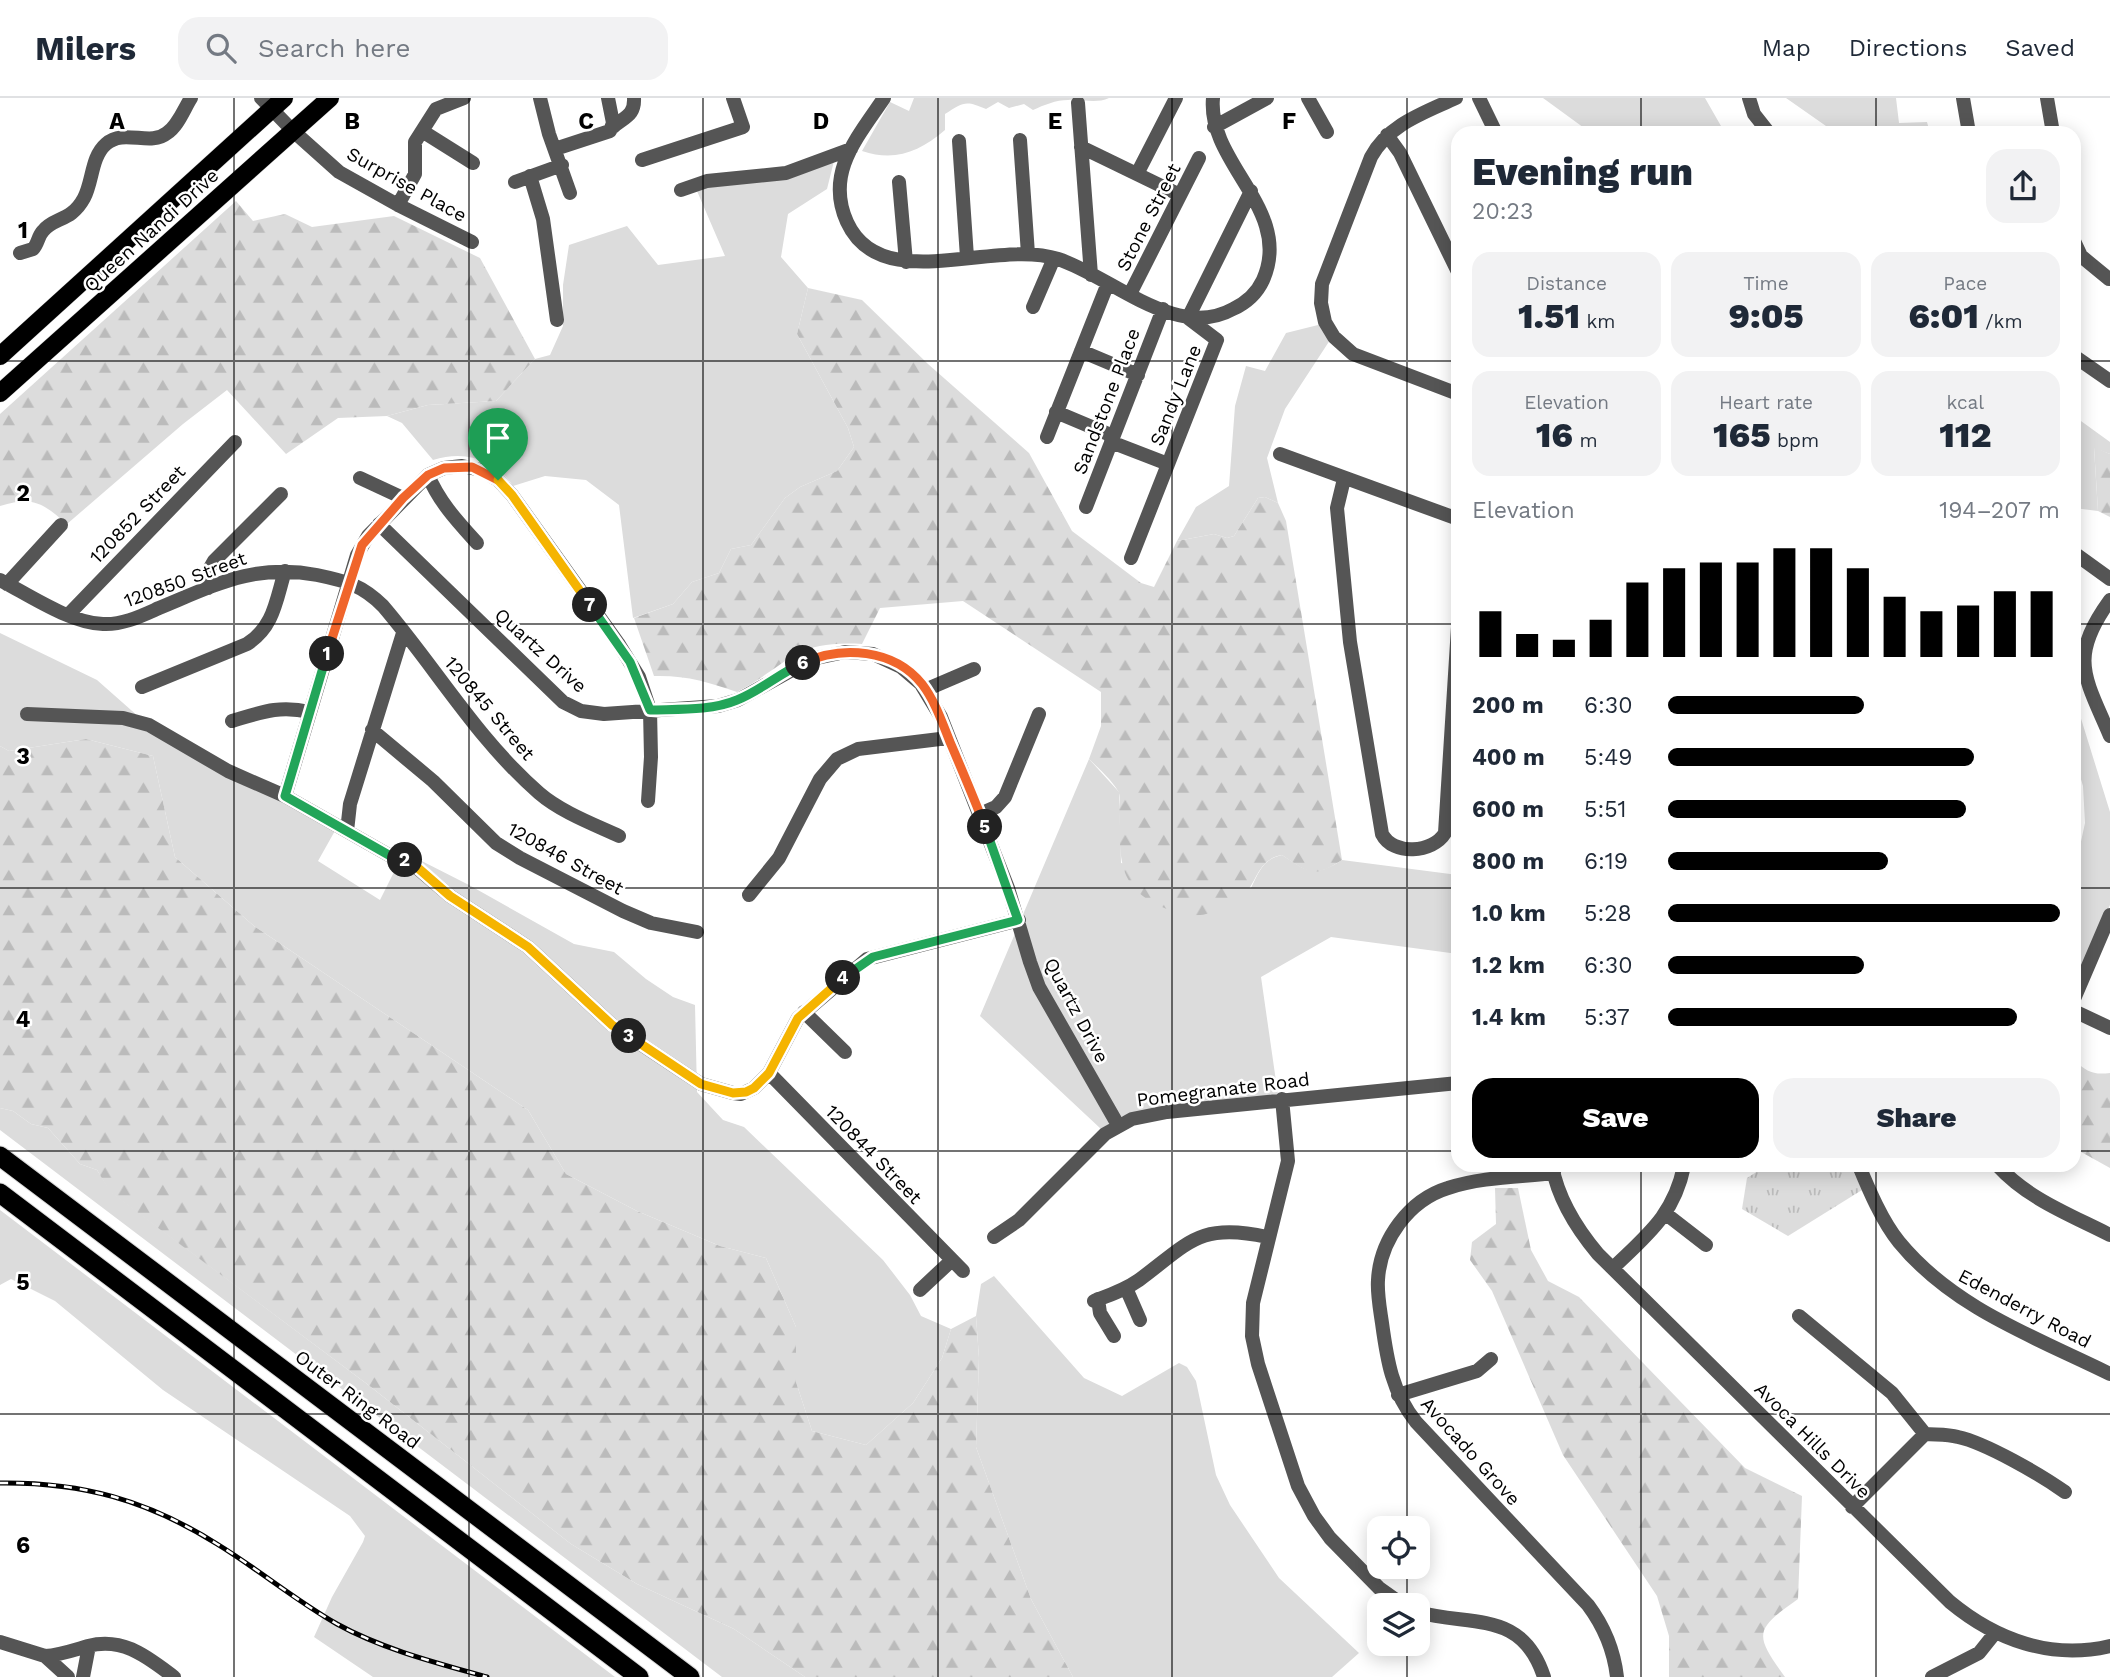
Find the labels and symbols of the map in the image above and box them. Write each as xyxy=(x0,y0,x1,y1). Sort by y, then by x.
text: A xyxy=(109,108,125,135)
text: B xyxy=(344,108,360,135)
text: C xyxy=(578,108,594,135)
text: D xyxy=(813,108,829,135)
text: E xyxy=(1048,108,1062,135)
text: F xyxy=(1282,108,1296,135)
street label: Surprise Place xyxy=(343,142,471,227)
street label: Stone Street xyxy=(1111,159,1185,275)
street label: Queen Nandi Drive xyxy=(79,164,223,297)
text: 1 xyxy=(18,217,28,244)
street label: Sandstone Place xyxy=(1068,325,1145,478)
street label: Sandy Lane xyxy=(1145,341,1206,449)
pin xyxy=(468,408,528,480)
street label: 120852 Street xyxy=(85,460,190,568)
text: 2 xyxy=(16,480,30,507)
street label: 120850 Street xyxy=(121,547,250,612)
pin: 7 xyxy=(572,588,608,622)
street label: Quartz Drive xyxy=(490,603,591,698)
pin: 1 xyxy=(310,636,344,672)
pin: 6 xyxy=(786,646,820,680)
street label: 120845 Street xyxy=(440,652,540,765)
text: 3 xyxy=(16,743,30,770)
pin: 5 xyxy=(968,810,1002,844)
street label: 120846 Street xyxy=(504,817,628,900)
pin: 2 xyxy=(388,842,422,878)
street label: Quartz Drive xyxy=(1039,954,1114,1067)
pin: 4 xyxy=(826,960,860,996)
text: 4 xyxy=(16,1006,31,1033)
pin: 3 xyxy=(612,1018,646,1054)
street label: Pomegranate Road xyxy=(1135,1067,1311,1112)
street label: 120844 Street xyxy=(821,1100,927,1209)
street label: Edenderry Road xyxy=(1954,1264,2095,1353)
text: 5 xyxy=(16,1269,30,1296)
street label: Outer Ring Road xyxy=(290,1345,425,1454)
street label: Avoca Hills Drive xyxy=(1750,1377,1876,1503)
street label: Avocado Grove xyxy=(1416,1392,1525,1510)
text: 6 xyxy=(16,1532,30,1559)

